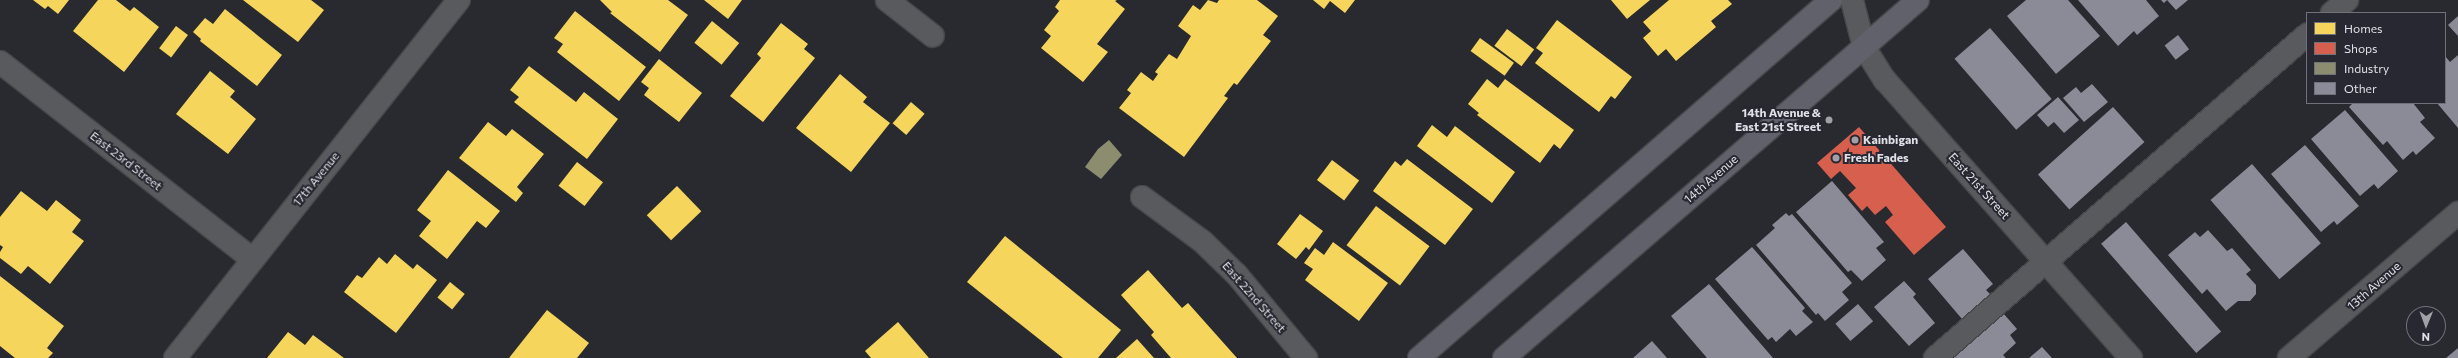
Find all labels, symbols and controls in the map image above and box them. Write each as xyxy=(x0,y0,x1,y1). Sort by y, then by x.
legend xyxy=(2306,12,2446,104)
text: Homes xyxy=(2344,21,2382,35)
text: Shops xyxy=(2344,41,2378,55)
text: Industry xyxy=(2344,61,2389,75)
text: Other xyxy=(2344,81,2377,95)
place label: 14th Avenue & East 21st Street xyxy=(1735,106,1821,134)
marker: 14th Avenue & East 21st Street xyxy=(1824,115,1834,125)
street label: East 23rd Street xyxy=(87,128,165,194)
place label: Kainbigan xyxy=(1863,133,1918,147)
marker: Kainbigan xyxy=(1850,135,1860,145)
street label: 17th Avenue xyxy=(290,149,342,209)
street label: East 21st Street xyxy=(1945,150,2013,222)
place label: Fresh Fades xyxy=(1844,151,1909,165)
street label: 14th Avenue xyxy=(1681,152,1741,206)
marker: Fresh Fades xyxy=(1831,153,1841,163)
street label: East 22nd Street xyxy=(1219,259,1289,335)
street label: 13th Avenue xyxy=(2344,259,2404,313)
north arrow xyxy=(2406,306,2446,346)
text: N xyxy=(2422,331,2430,344)

